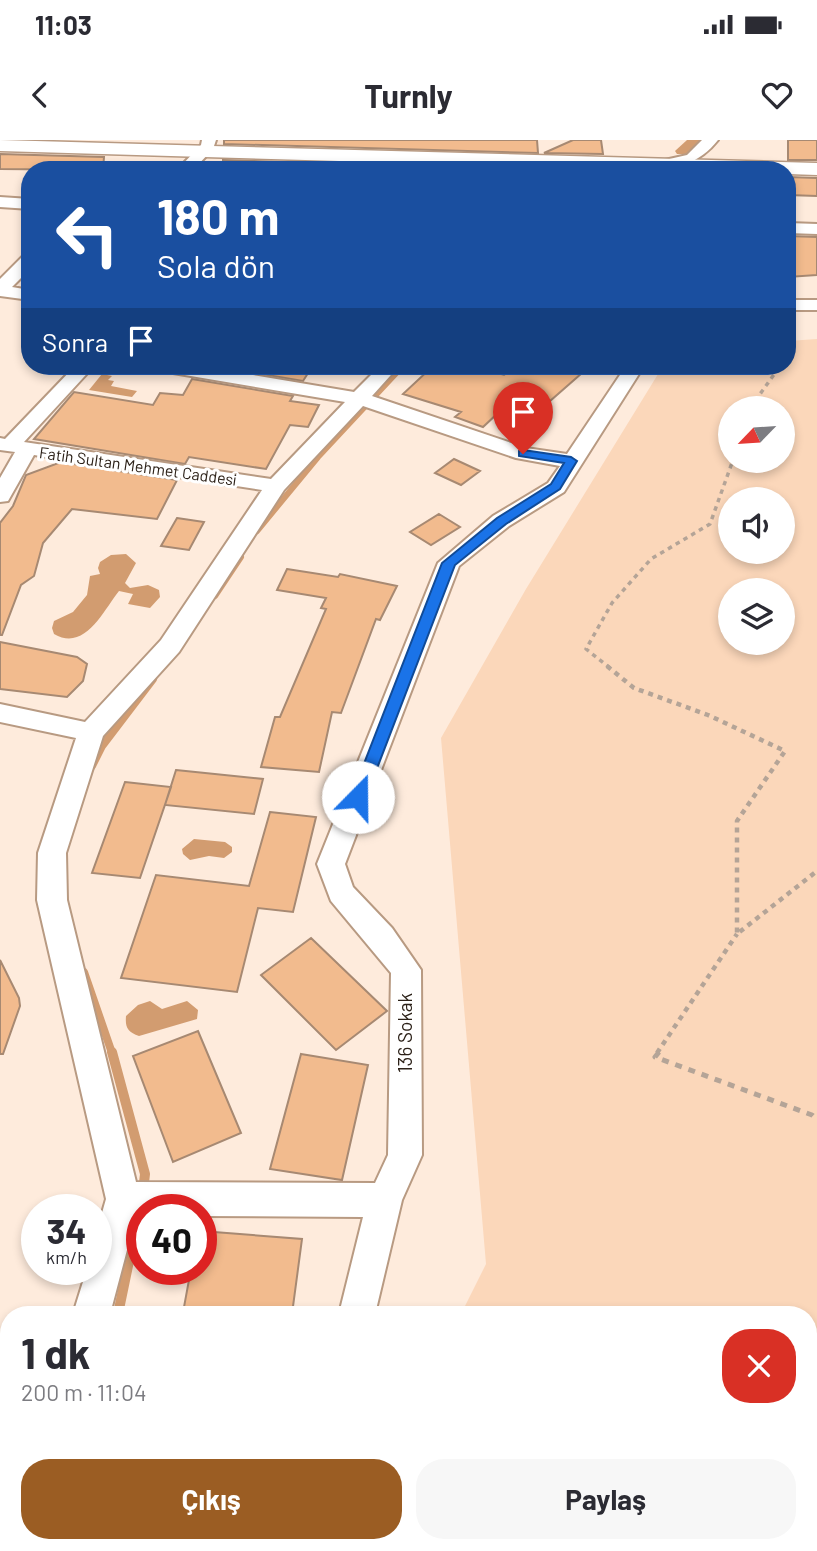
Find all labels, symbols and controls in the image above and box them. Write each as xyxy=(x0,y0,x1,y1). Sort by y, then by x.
text: 11:03 xyxy=(35,9,92,40)
icon: back xyxy=(21,76,59,114)
text: Turnly xyxy=(364,76,453,114)
icon: heart xyxy=(758,76,796,114)
text: 180 m xyxy=(157,186,280,245)
icon: left xyxy=(42,189,133,280)
text: Sola dön xyxy=(157,246,275,284)
icon: arrive xyxy=(122,322,160,360)
text: Sonra xyxy=(42,326,108,357)
pin xyxy=(493,382,553,454)
icon: arrive xyxy=(504,393,542,431)
north arrow xyxy=(718,396,794,472)
map controls xyxy=(718,396,795,655)
street label: Fatih Sultan Mehmet Caddesi xyxy=(38,442,238,489)
button: sound xyxy=(718,487,795,564)
button: layers xyxy=(718,578,795,655)
position arrow xyxy=(321,760,395,834)
street label: 136 Sokak xyxy=(393,993,416,1073)
speed limit sign: 40 xyxy=(126,1194,217,1285)
text: 34 xyxy=(46,1209,87,1251)
text: km/h xyxy=(46,1246,87,1268)
text: 1 dk xyxy=(21,1327,90,1377)
button: close xyxy=(722,1329,796,1403)
text: 200 m · 11:04 xyxy=(21,1378,147,1406)
button: Çıkış xyxy=(21,1459,402,1539)
button: Paylaş xyxy=(416,1459,796,1539)

